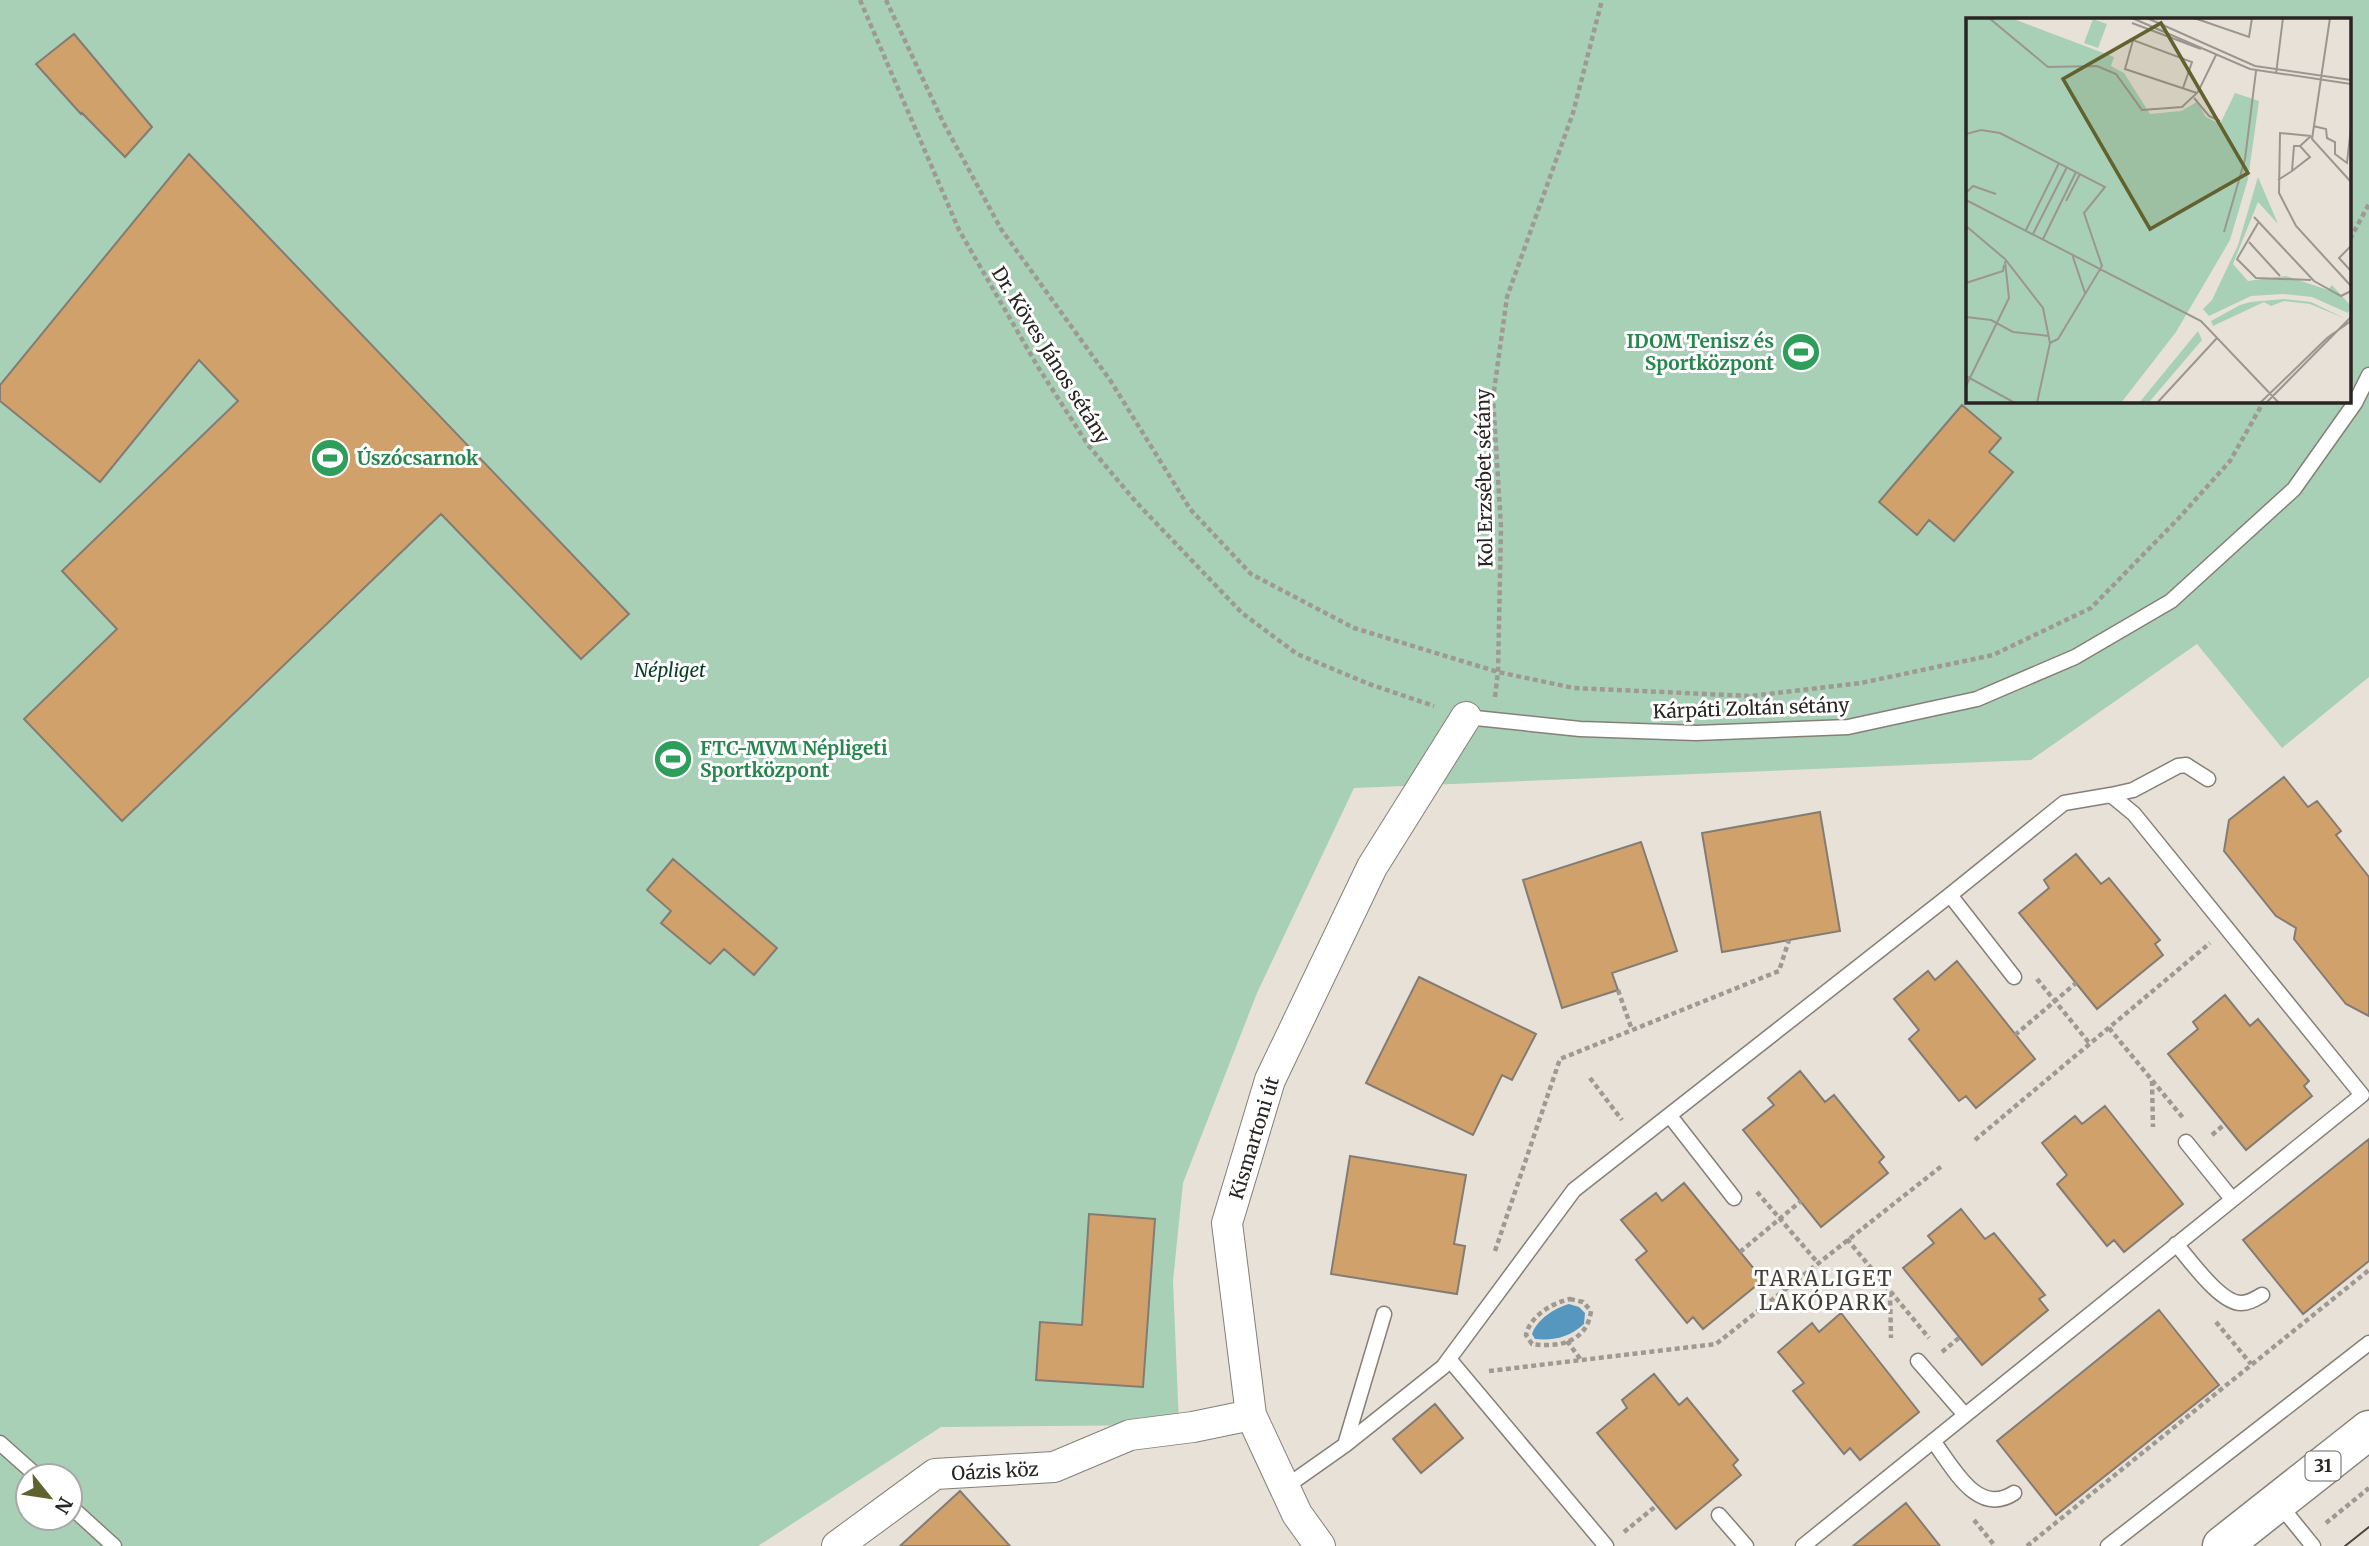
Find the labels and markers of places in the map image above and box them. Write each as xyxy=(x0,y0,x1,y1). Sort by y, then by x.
place label: IDOM Tenisz és Sportközpont xyxy=(1627,329,1774,375)
sports icon: IDOM Tenisz és Sportközpont xyxy=(1780,331,1822,373)
sports icon: Úszócsarnok xyxy=(309,437,351,479)
place label: Úszócsarnok xyxy=(357,446,479,470)
place label: FTC-MVM Népligeti Sportközpont xyxy=(700,736,888,782)
sports icon: FTC-MVM Népligeti Sportközpont xyxy=(652,738,694,780)

